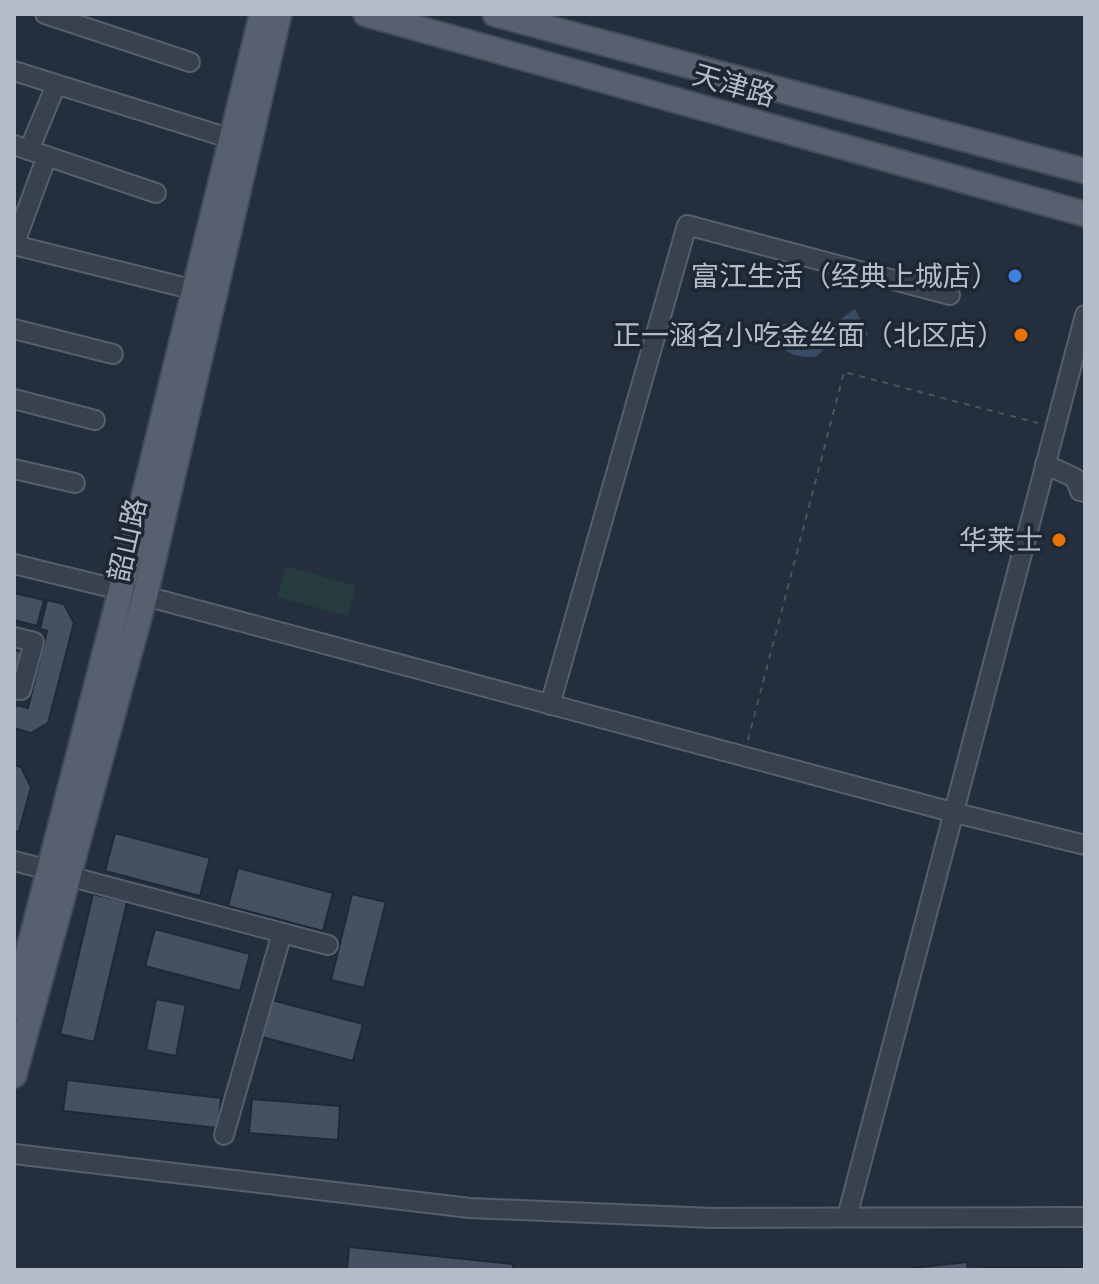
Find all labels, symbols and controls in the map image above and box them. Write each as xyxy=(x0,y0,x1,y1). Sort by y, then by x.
street label: 天津路 xyxy=(688,54,780,117)
place label: 富江生活（经典上城店） xyxy=(691,256,999,297)
marker: 富江生活（经典上城店） xyxy=(1006,267,1024,285)
place label: 正一涵名小吃金丝面（北区店） xyxy=(613,315,1005,356)
marker: 正一涵名小吃金丝面（北区店） xyxy=(1012,326,1030,344)
street label: 韶山路 xyxy=(98,495,157,586)
place label: 华莱士 xyxy=(959,520,1043,561)
marker: 华莱士 xyxy=(1050,531,1068,549)

